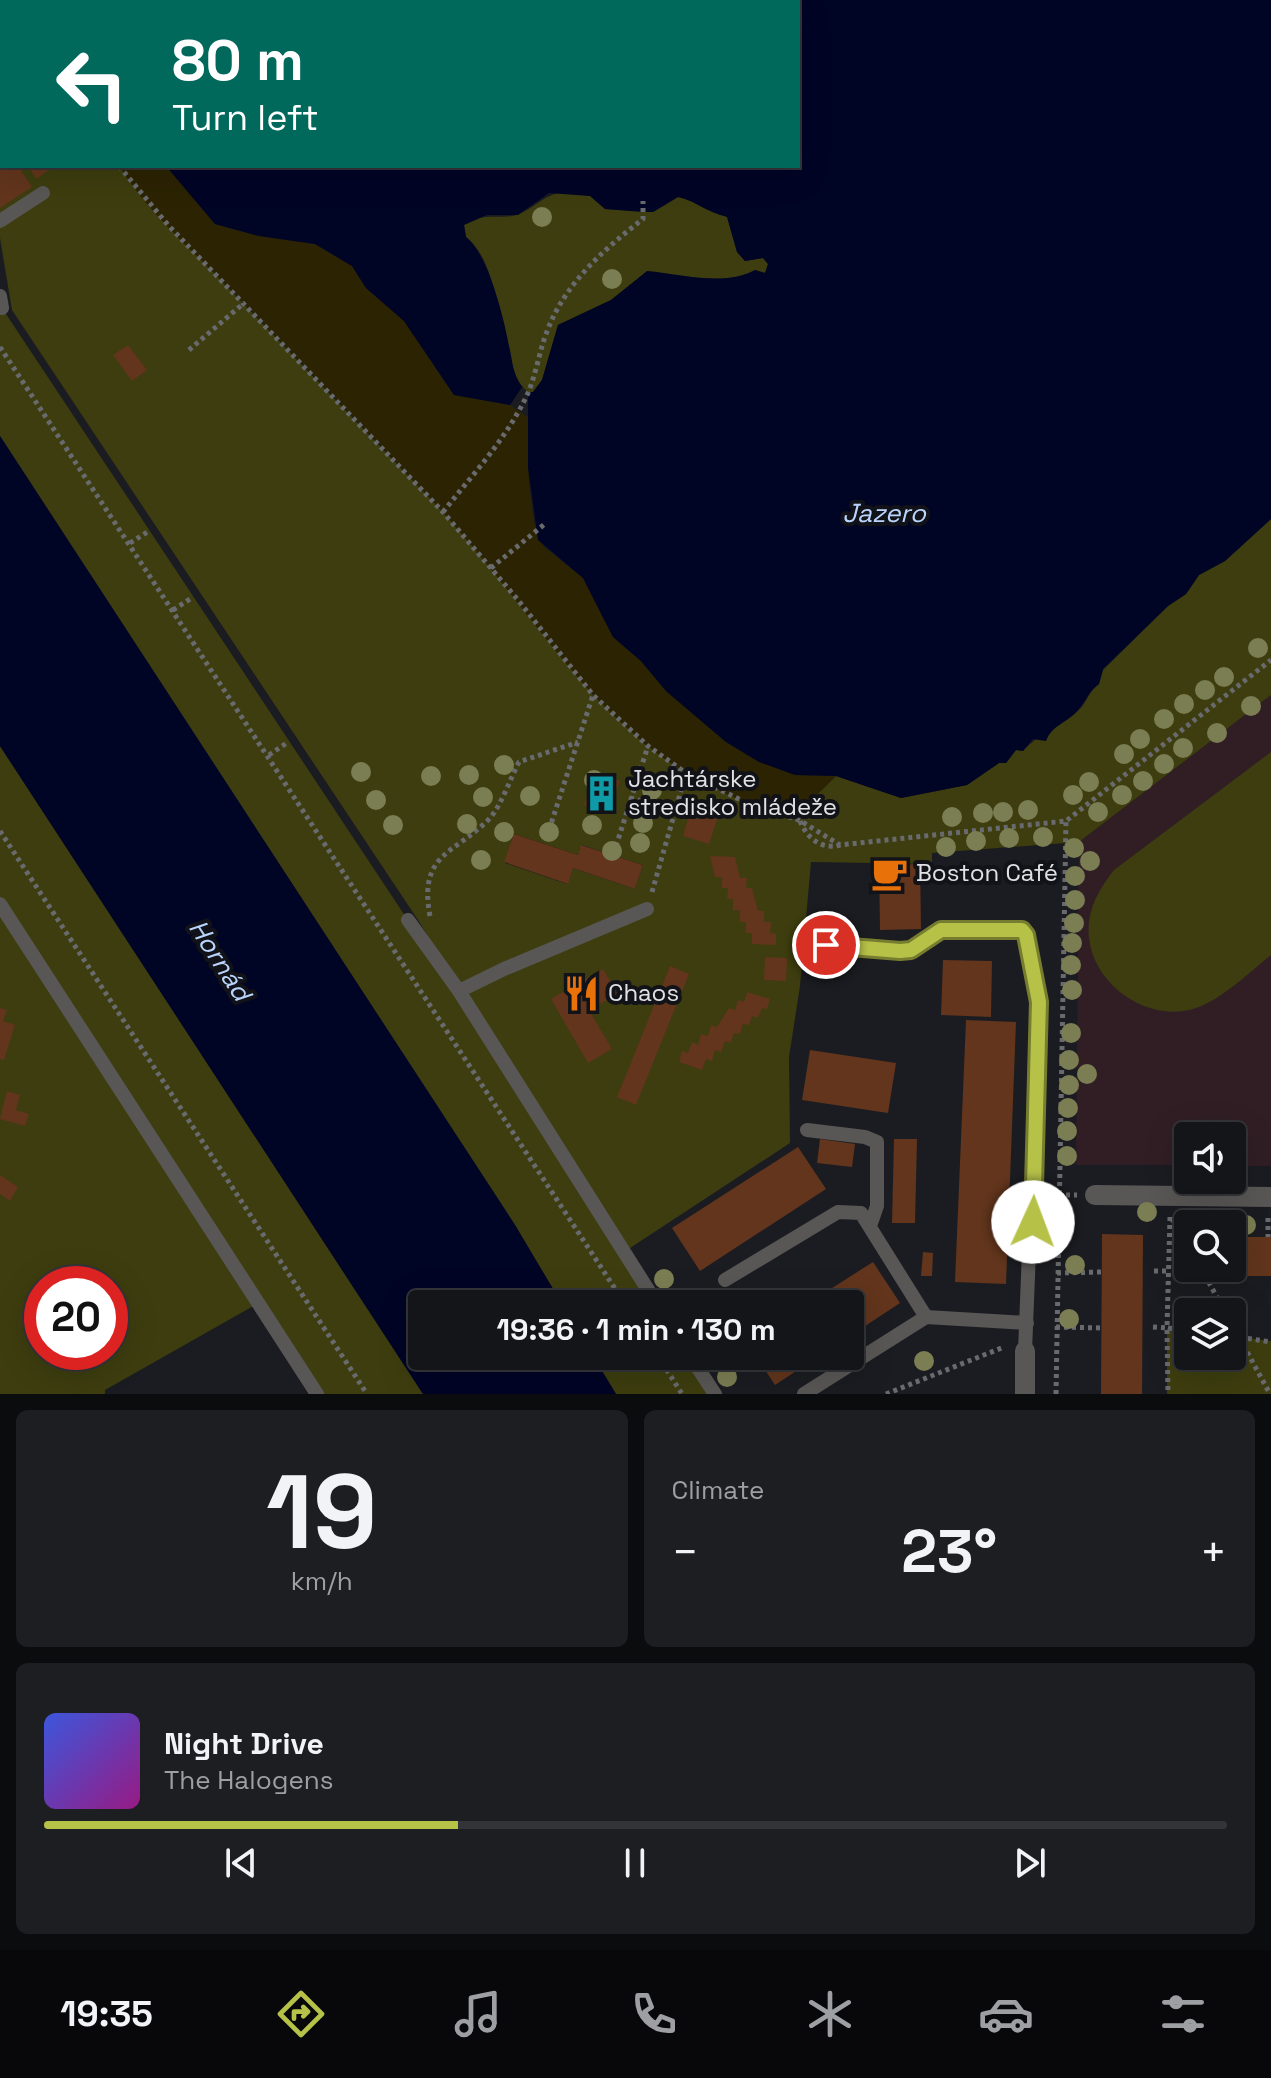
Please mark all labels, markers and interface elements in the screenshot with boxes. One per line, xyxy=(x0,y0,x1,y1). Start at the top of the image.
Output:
text: 80 m xyxy=(172,25,304,96)
icon: left xyxy=(40,32,144,136)
text: Turn left xyxy=(172,95,319,141)
water label: Jazero xyxy=(842,496,927,530)
place label: Jachtárske stredisko mládeže xyxy=(628,763,837,822)
building icon: Jachtárske stredisko mládeže xyxy=(583,774,621,812)
cafe icon: Boston Café xyxy=(871,854,909,892)
place label: Boston Café xyxy=(916,857,1058,888)
pin xyxy=(792,911,860,979)
water label: Hornád xyxy=(181,913,261,1010)
icon: arrive xyxy=(804,923,848,967)
restaurant icon: Chaos xyxy=(563,974,601,1012)
place label: Chaos xyxy=(608,977,679,1008)
map controls xyxy=(1174,1122,1246,1370)
button: sound xyxy=(1174,1122,1246,1194)
position arrow xyxy=(991,1180,1075,1264)
button: search xyxy=(1174,1210,1246,1282)
speed limit sign: 20 xyxy=(24,1266,128,1370)
button: layers xyxy=(1174,1298,1246,1370)
text: 19:36 · 1 min · 130 m xyxy=(496,1310,776,1349)
text: 19 xyxy=(266,1446,377,1578)
text: Climate xyxy=(672,1473,764,1507)
text: 23° xyxy=(901,1513,997,1590)
text: − xyxy=(672,1524,699,1580)
text: + xyxy=(1200,1524,1227,1580)
text: km/h xyxy=(291,1564,353,1598)
text: Night Drive xyxy=(164,1724,324,1763)
text: The Halogens xyxy=(164,1763,333,1797)
icon: previous xyxy=(219,1841,263,1885)
icon: pause xyxy=(613,1841,657,1885)
icon: next xyxy=(1008,1841,1052,1885)
icon: directions xyxy=(273,1986,329,2042)
icon: music xyxy=(450,1986,506,2042)
icon: phone xyxy=(626,1986,682,2042)
icon: climate xyxy=(802,1986,858,2042)
icon: car xyxy=(978,1986,1034,2042)
icon: filters xyxy=(1155,1986,1211,2042)
text: 19:35 xyxy=(60,1991,153,2037)

